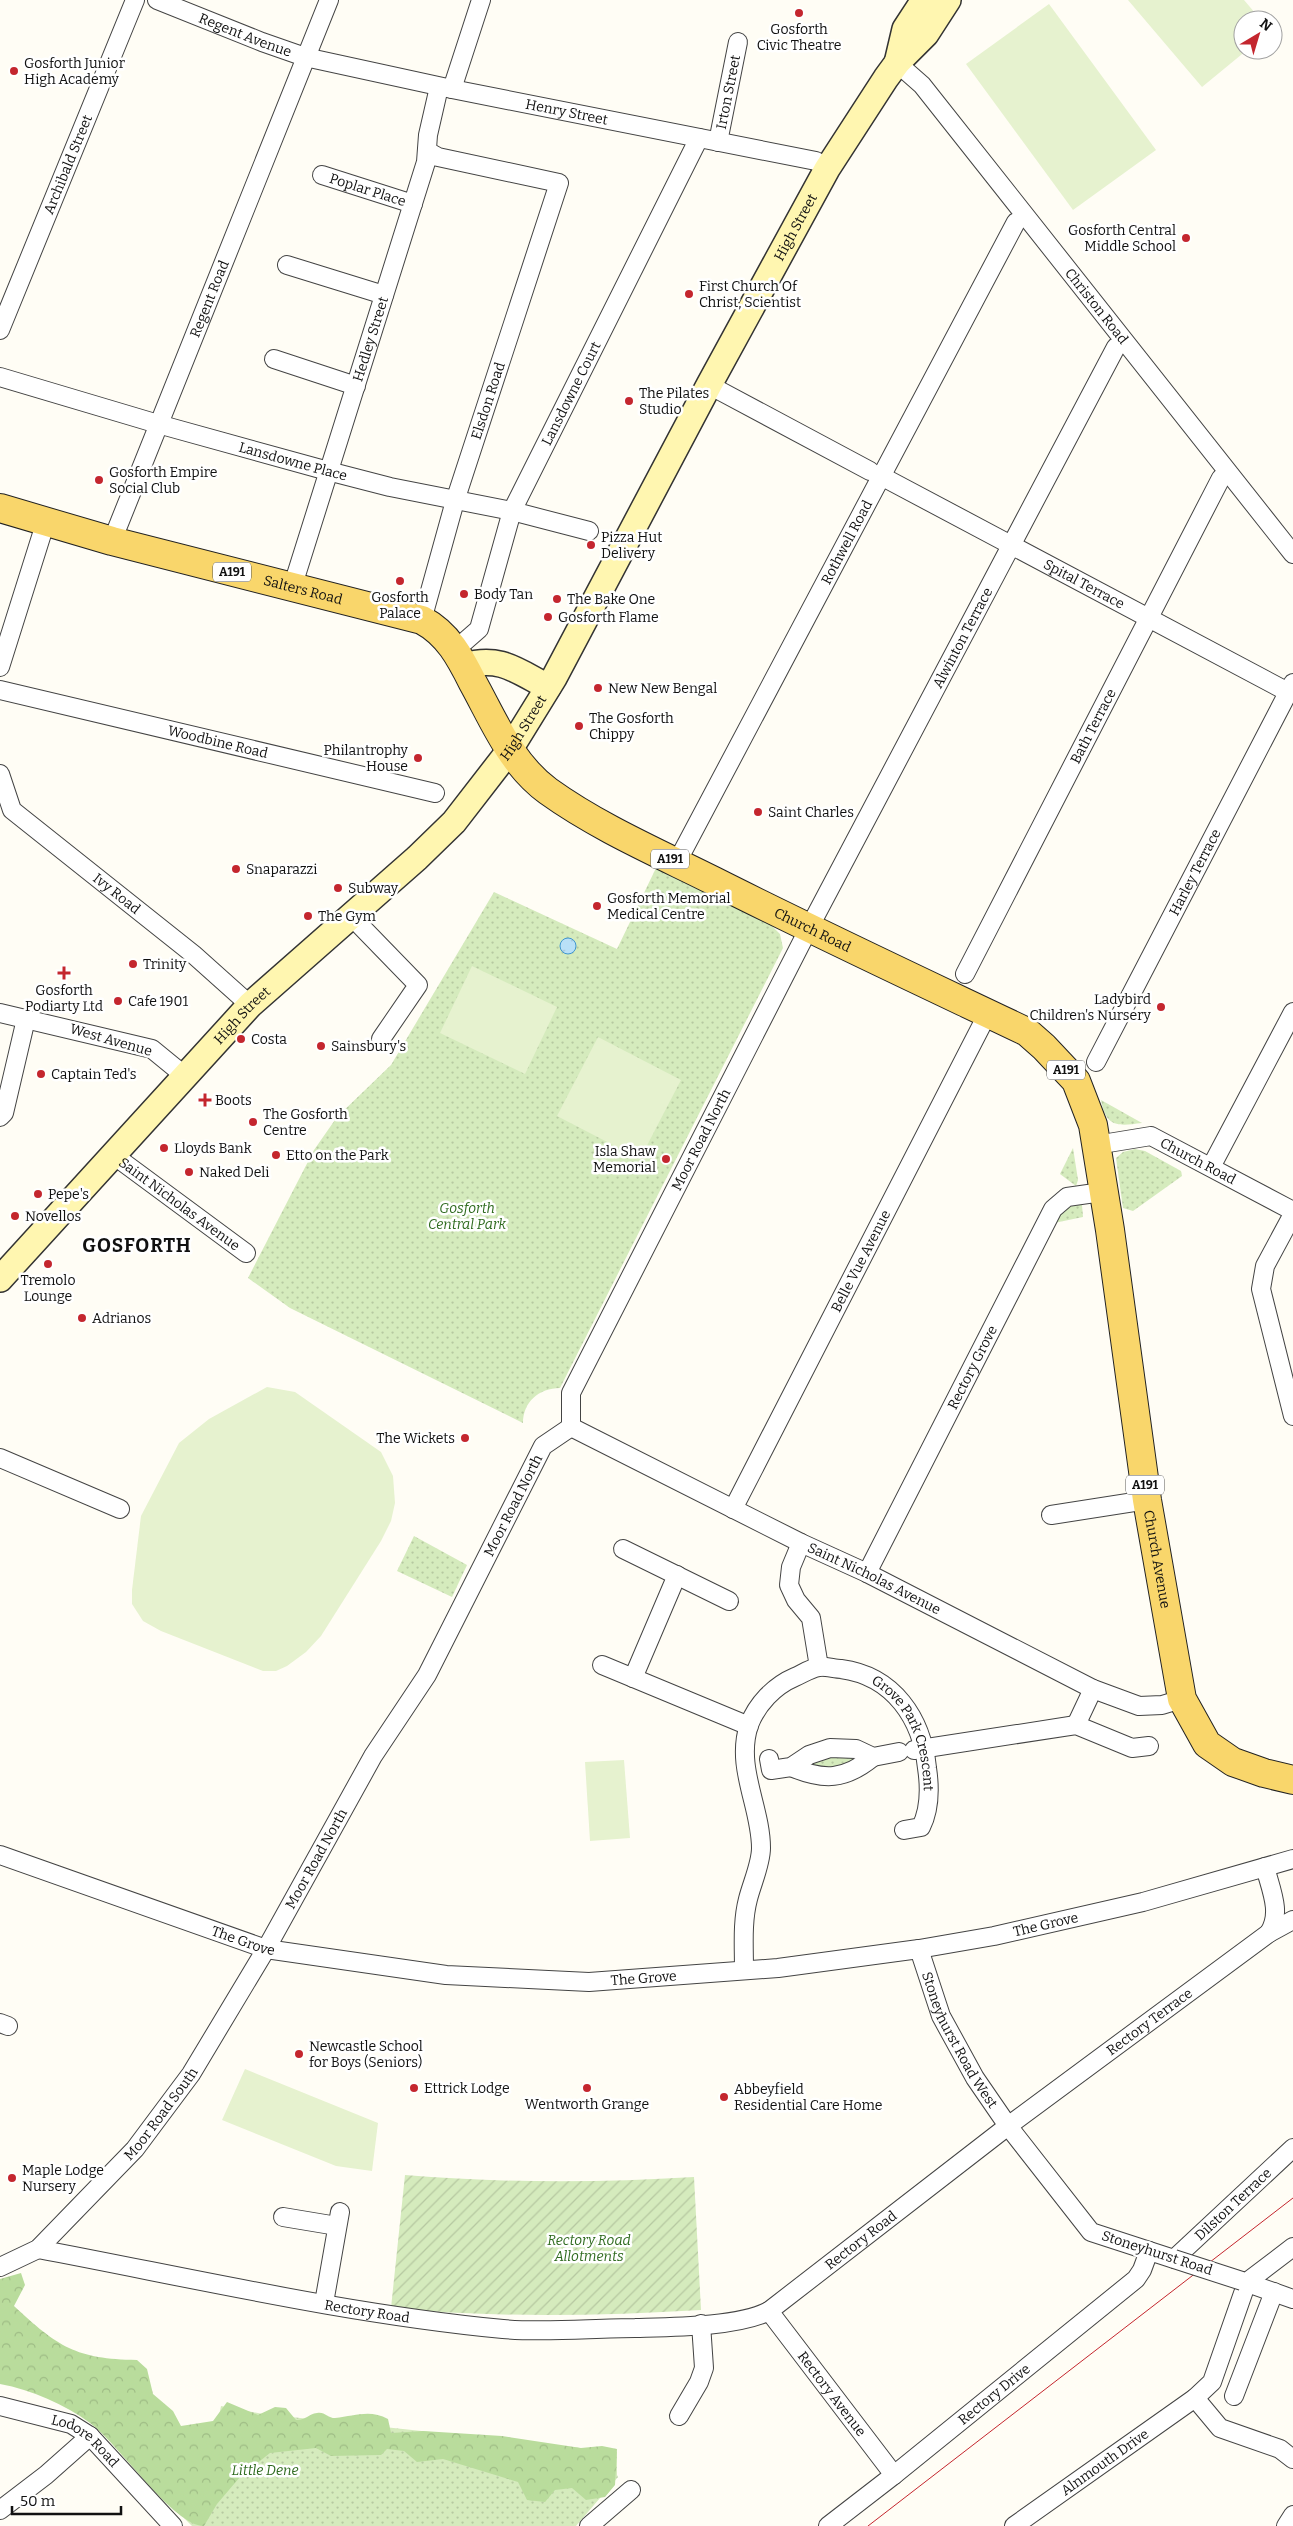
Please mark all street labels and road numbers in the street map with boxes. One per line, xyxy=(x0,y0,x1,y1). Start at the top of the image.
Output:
street label: Regent Avenue xyxy=(197,9,294,60)
street label: Irton Street xyxy=(712,53,744,131)
street label: Henry Street xyxy=(524,95,609,128)
street label: Archibald Street xyxy=(40,112,96,217)
street label: Poplar Place xyxy=(327,169,408,210)
street label: High Street xyxy=(770,190,820,264)
street label: Regent Road xyxy=(186,258,232,340)
street label: Christon Road xyxy=(1062,265,1132,347)
street label: Hedley Street xyxy=(349,294,392,384)
street label: Lansdowne Court xyxy=(538,339,604,448)
street label: Elsdon Road xyxy=(467,360,508,442)
street label: Lansdowne Place xyxy=(237,438,349,484)
street label: Rothwell Road xyxy=(817,497,876,587)
street label: Spital Terrace xyxy=(1041,555,1128,612)
road number: A191 xyxy=(213,562,251,582)
street label: Salters Road xyxy=(262,571,344,608)
street label: Alwinton Terrace xyxy=(929,584,996,691)
street label: Bath Terrace xyxy=(1067,686,1119,766)
street label: High Street xyxy=(496,692,550,764)
street label: Woodbine Road xyxy=(166,722,270,762)
street label: Harley Terrace xyxy=(1165,826,1224,918)
road number: A191 xyxy=(651,850,689,869)
street label: Ivy Road xyxy=(90,870,144,917)
street label: Church Road xyxy=(771,904,854,956)
street label: High Street xyxy=(210,983,274,1048)
street label: West Avenue xyxy=(68,1020,154,1060)
road number: A191 xyxy=(1047,1060,1085,1080)
street label: Moor Road North xyxy=(668,1086,734,1193)
street label: Church Road xyxy=(1157,1134,1239,1188)
street label: Saint Nicholas Avenue xyxy=(116,1154,243,1254)
street label: Belle Vue Avenue xyxy=(827,1207,894,1315)
street label: Rectory Grove xyxy=(944,1322,1001,1412)
street label: Moor Road North xyxy=(480,1451,546,1559)
road number: A191 xyxy=(1126,1476,1164,1494)
street label: Church Avenue xyxy=(1140,1509,1174,1610)
street label: Saint Nicholas Avenue xyxy=(805,1539,944,1618)
street label: Grove Park Crescent xyxy=(869,1672,937,1791)
street label: Moor Road North xyxy=(281,1805,351,1912)
street label: The Grove xyxy=(1012,1909,1080,1940)
street label: The Grove xyxy=(209,1922,276,1959)
street label: The Grove xyxy=(610,1967,677,1989)
street label: Stoneyhurst Road West xyxy=(919,1970,1001,2111)
street label: Rectory Terrace xyxy=(1103,1984,1195,2059)
street label: Moor Road South xyxy=(120,2064,201,2164)
street label: Dilston Terrace xyxy=(1191,2164,1275,2244)
street label: Rectory Road xyxy=(821,2207,900,2273)
street label: Stoneyhurst Road xyxy=(1099,2227,1215,2279)
street label: Rectory Road xyxy=(323,2296,411,2326)
street label: Rectory Avenue xyxy=(794,2348,870,2440)
street label: Rectory Drive xyxy=(955,2360,1033,2428)
street label: Lodore Road xyxy=(50,2411,123,2470)
street label: Alnmouth Drive xyxy=(1057,2425,1152,2499)

